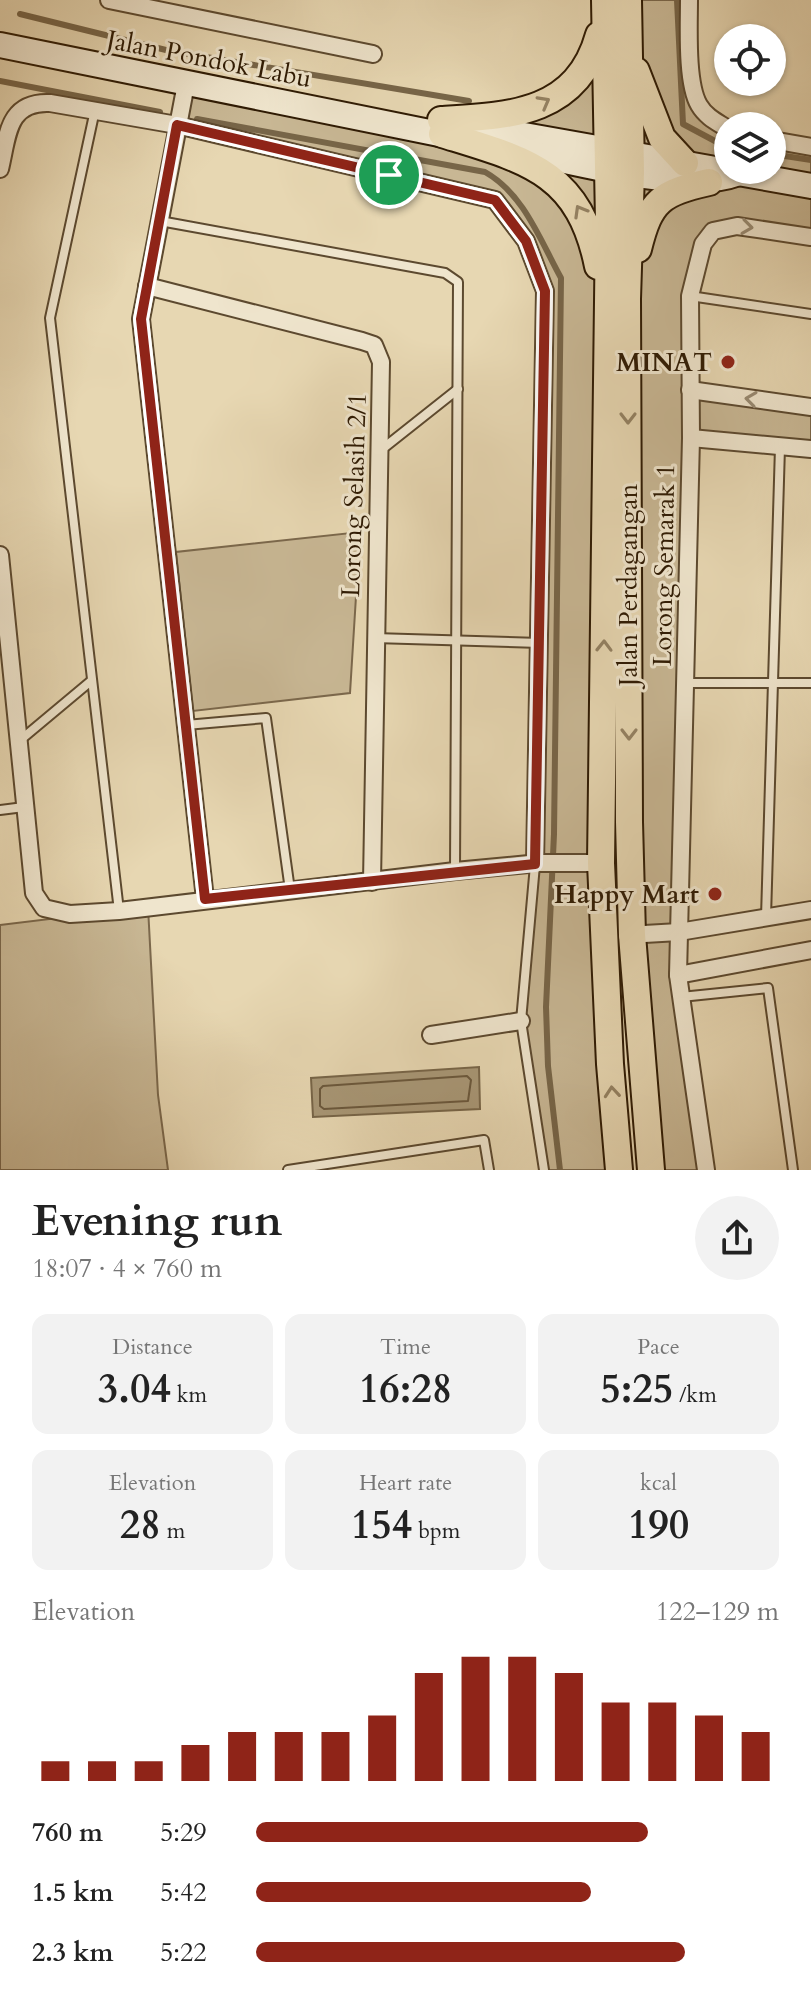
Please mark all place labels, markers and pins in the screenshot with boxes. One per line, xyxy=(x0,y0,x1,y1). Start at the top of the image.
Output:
pin xyxy=(355,141,423,209)
place label: MINAT xyxy=(616,345,712,380)
marker: MINAT xyxy=(719,353,737,371)
place label: Happy Mart xyxy=(554,877,699,912)
marker: Happy Mart xyxy=(706,885,724,903)

